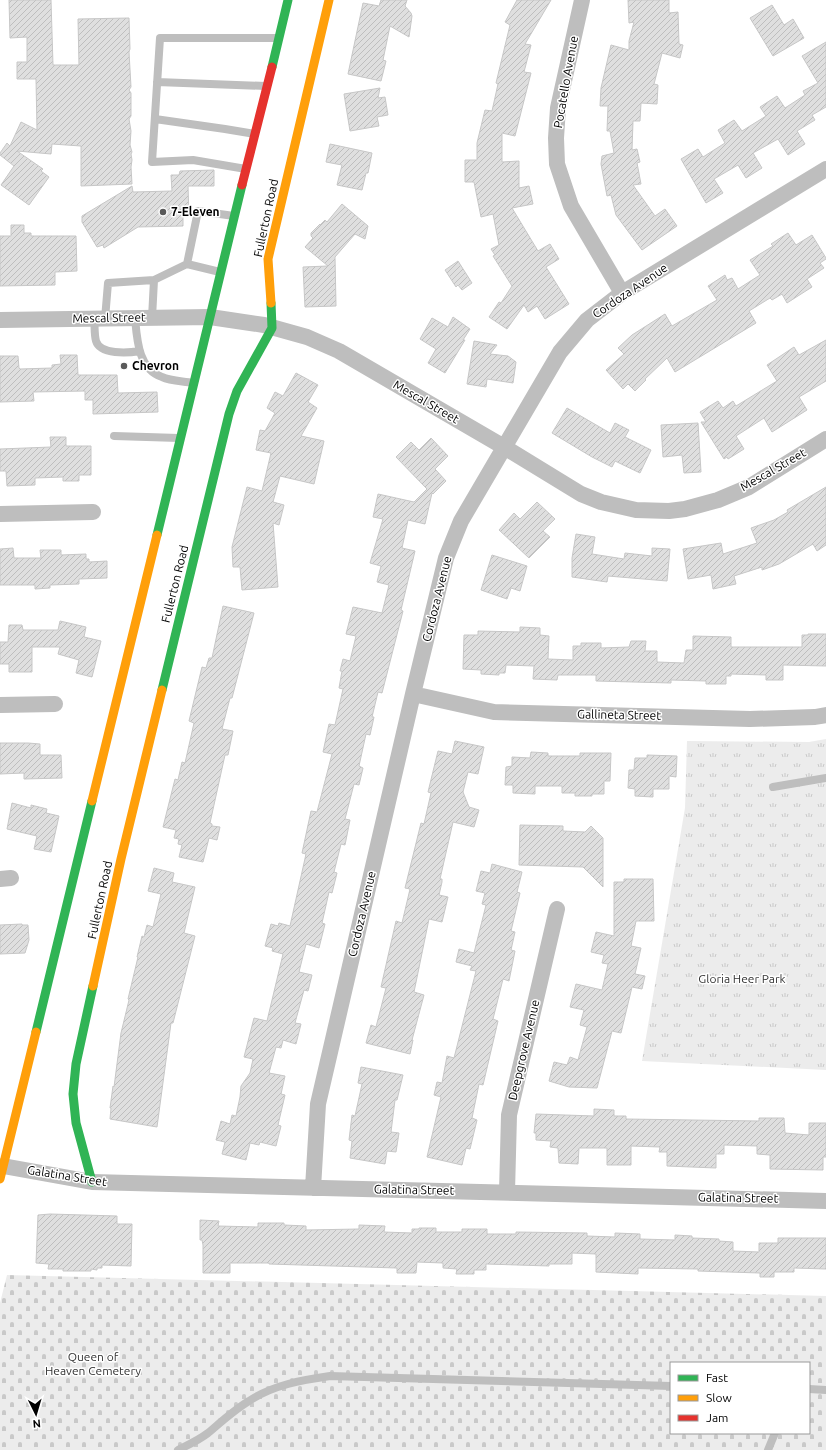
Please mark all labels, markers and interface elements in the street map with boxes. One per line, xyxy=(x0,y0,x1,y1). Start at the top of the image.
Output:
street label: Pocatello Avenue xyxy=(551,35,580,129)
street label: Fullerton Road xyxy=(251,178,280,258)
place label: 7-Eleven xyxy=(171,205,220,218)
marker: 7-Eleven xyxy=(158,207,168,217)
street label: Cordoza Avenue xyxy=(590,261,670,320)
street label: Mescal Street xyxy=(72,310,146,325)
place label: Chevron xyxy=(132,359,179,372)
marker: Chevron xyxy=(119,361,129,371)
street label: Mescal Street xyxy=(391,378,462,426)
street label: Mescal Street xyxy=(738,445,808,494)
street label: Fullerton Road xyxy=(159,544,190,624)
street label: Cordoza Avenue xyxy=(420,555,453,643)
street label: Gallineta Street xyxy=(577,707,661,722)
street label: Fullerton Road xyxy=(85,860,114,940)
street label: Cordoza Avenue xyxy=(345,870,378,958)
park label: Gloria Heer Park xyxy=(698,972,786,985)
street label: Deepgrove Avenue xyxy=(506,998,541,1101)
street label: Galatina Street xyxy=(26,1163,108,1188)
street label: Galatina Street xyxy=(374,1182,455,1197)
street label: Galatina Street xyxy=(698,1190,779,1205)
park label: Queen of Heaven Cemetery xyxy=(45,1350,141,1377)
legend xyxy=(670,1362,810,1434)
text: Fast xyxy=(706,1371,728,1384)
text: Slow xyxy=(706,1391,732,1404)
north arrow xyxy=(16,1394,56,1434)
text: Jam xyxy=(706,1411,728,1424)
text: N xyxy=(32,1418,41,1430)

